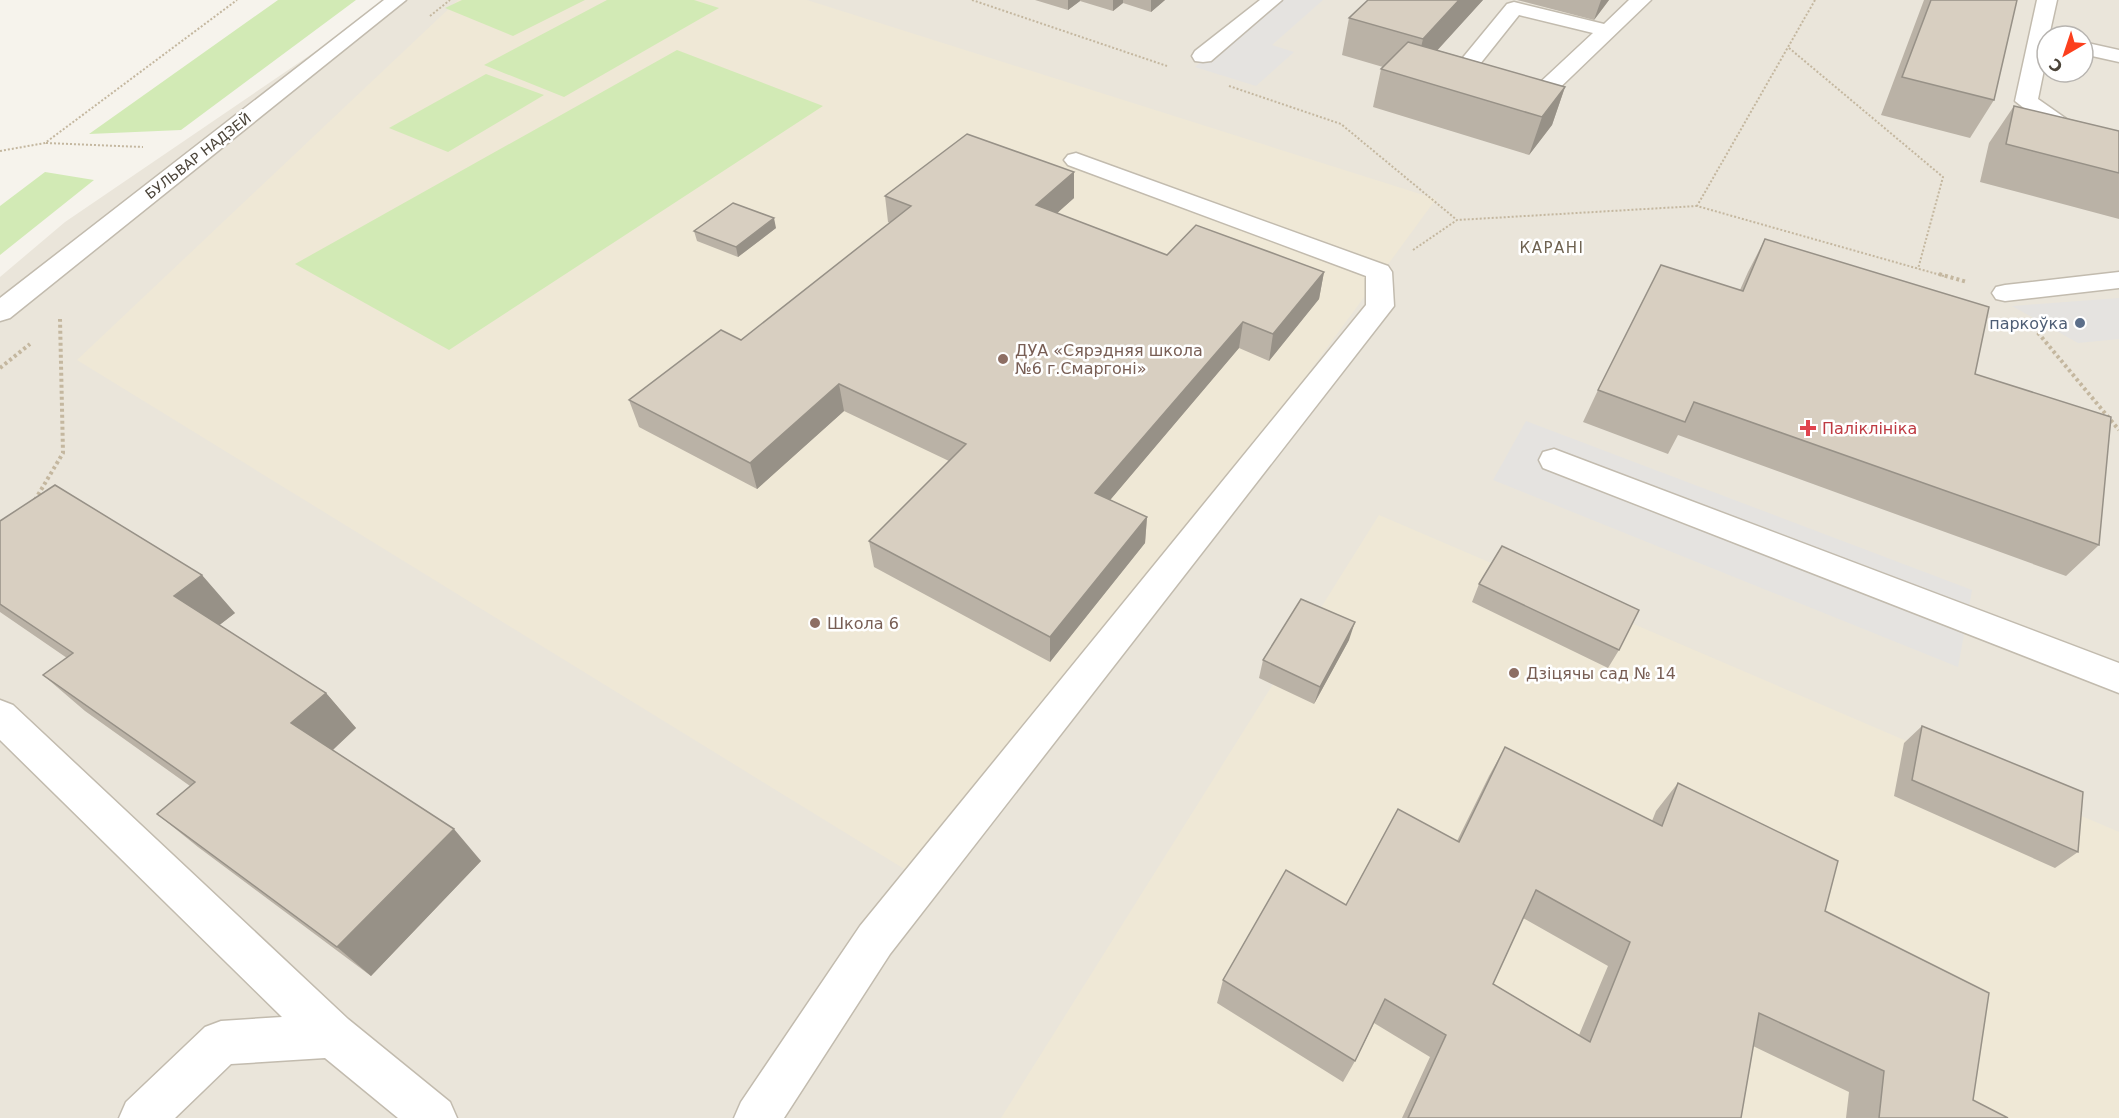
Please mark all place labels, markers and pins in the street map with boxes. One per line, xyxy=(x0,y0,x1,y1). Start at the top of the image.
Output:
place label: паркоўка xyxy=(1989,314,2068,333)
marker: паркоўка xyxy=(2073,316,2087,330)
place label: ДУА «Сярэдняя школа №6 г.Смаргоні» xyxy=(1015,341,1203,378)
marker: ДУА «Сярэдняя школа №6 г.Смаргоні» xyxy=(996,352,1010,366)
marker: Паліклініка xyxy=(1799,419,1817,437)
place label: Паліклініка xyxy=(1822,419,1917,438)
place label: Школа 6 xyxy=(827,614,899,633)
marker: Школа 6 xyxy=(808,616,822,630)
place label: Дзіцячы сад № 14 xyxy=(1526,664,1676,683)
marker: Дзіцячы сад № 14 xyxy=(1507,666,1521,680)

